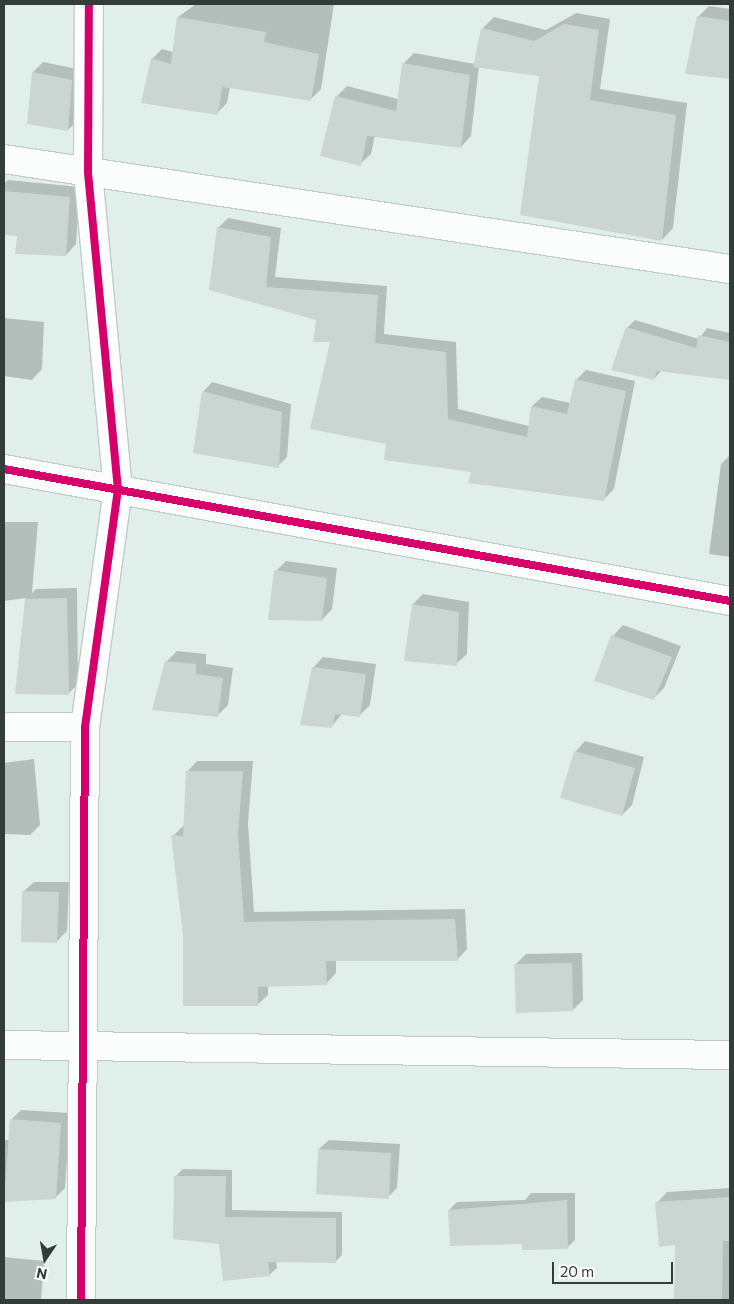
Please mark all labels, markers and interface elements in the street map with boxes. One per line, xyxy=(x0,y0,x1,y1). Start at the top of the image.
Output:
north arrow xyxy=(20,1234,70,1284)
scale bar xyxy=(554,1252,675,1284)
text: 20 m xyxy=(560,1262,594,1280)
text: N xyxy=(35,1265,49,1284)

